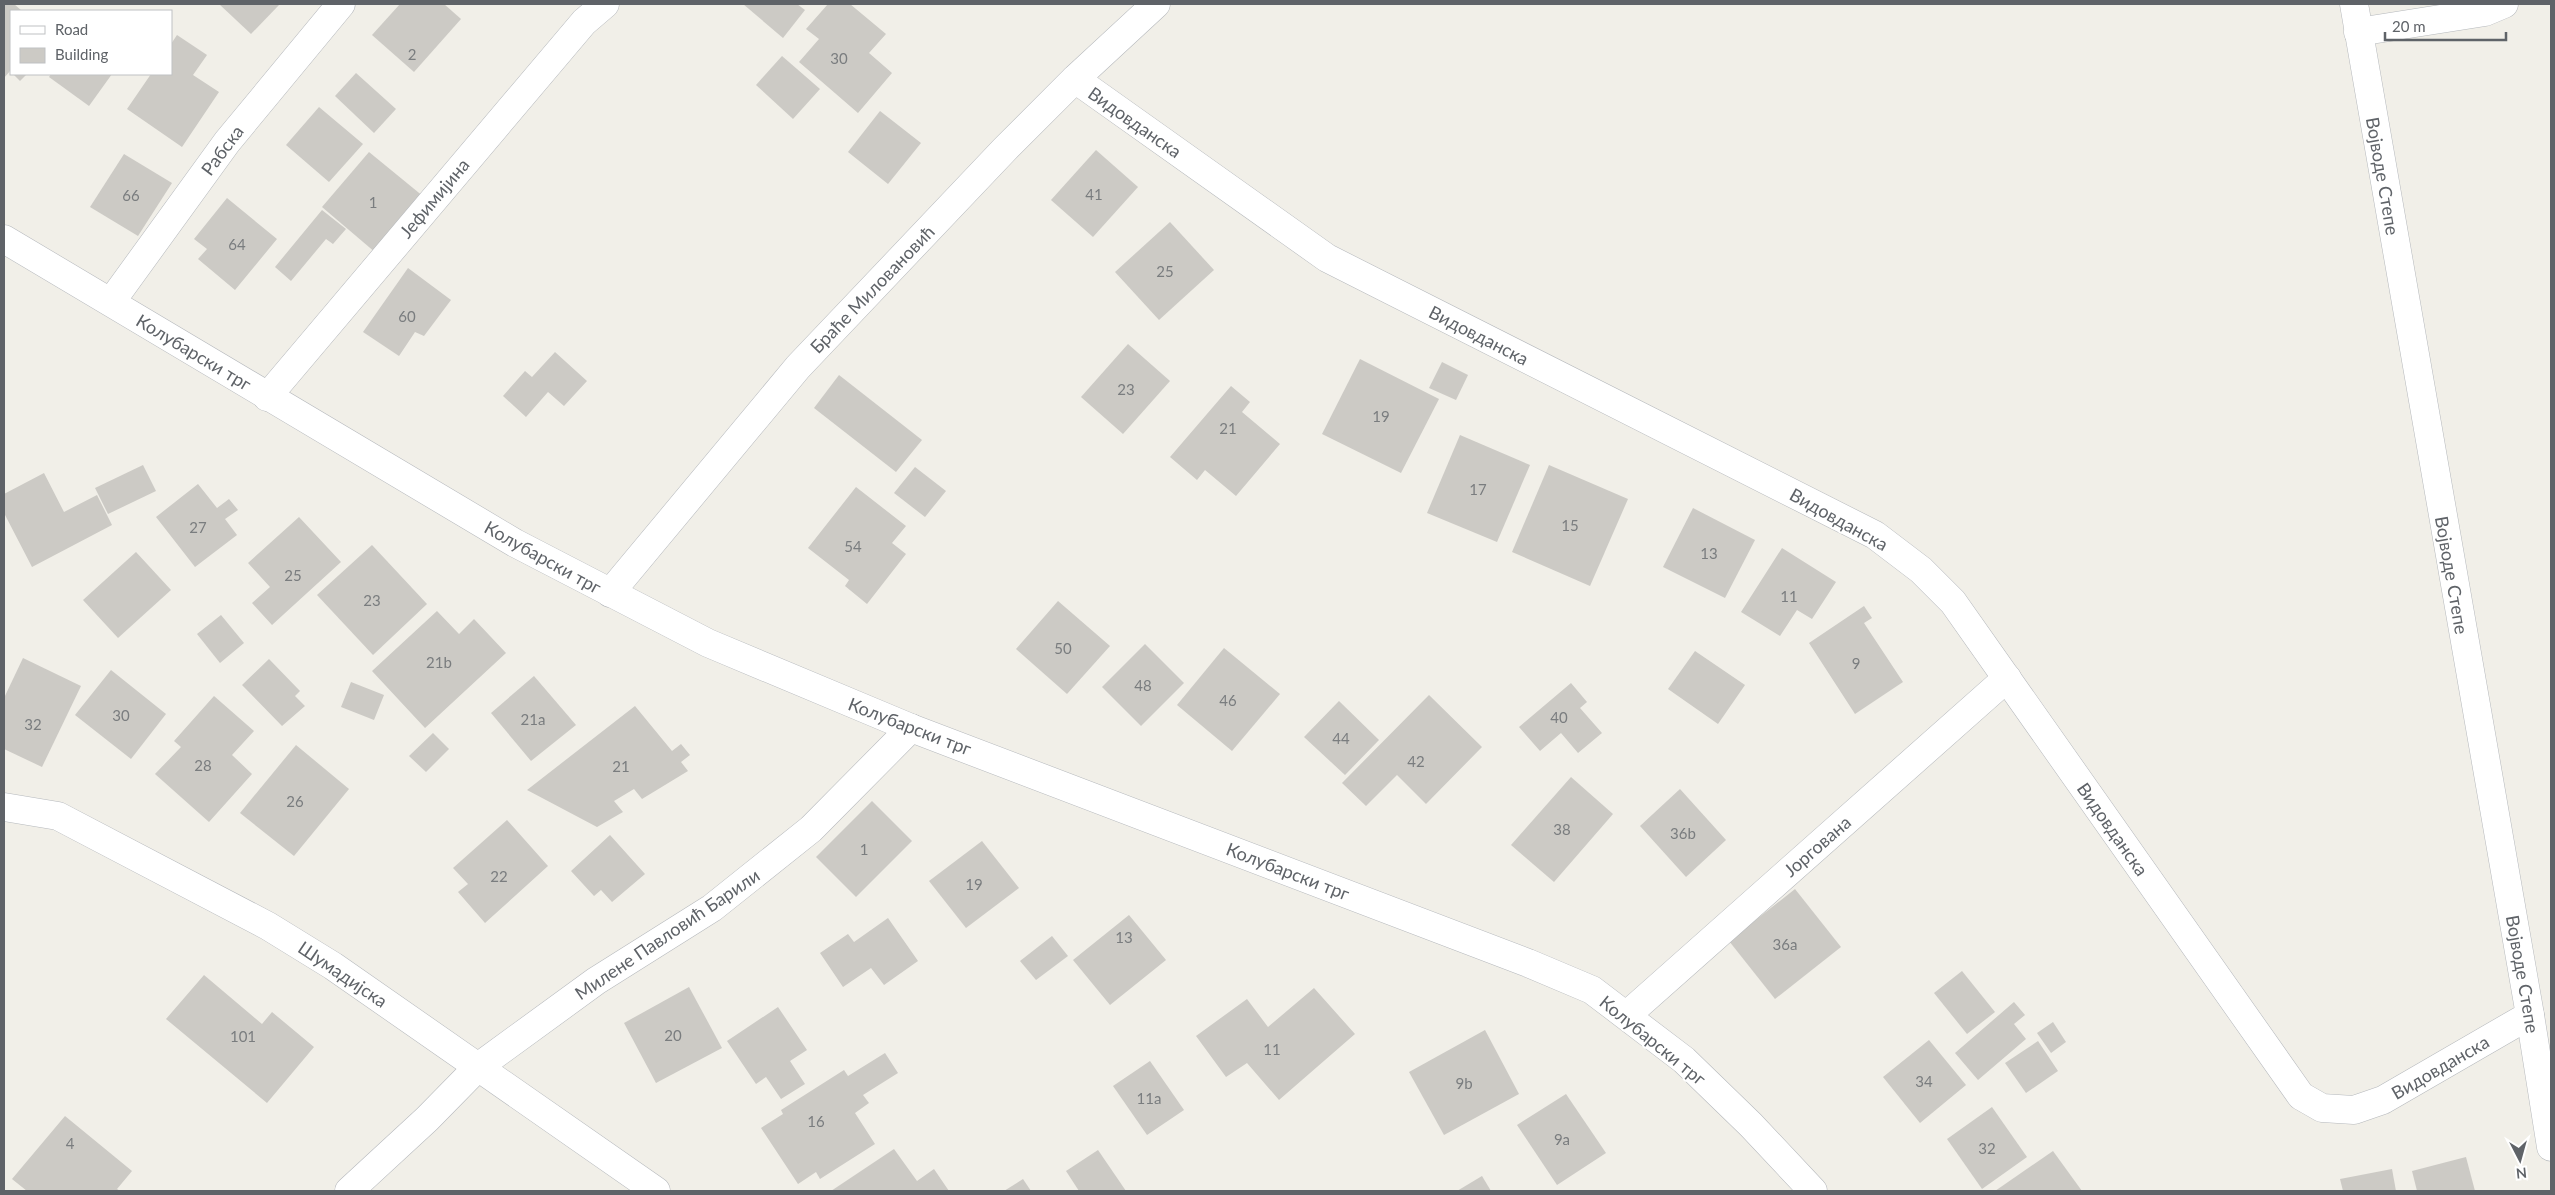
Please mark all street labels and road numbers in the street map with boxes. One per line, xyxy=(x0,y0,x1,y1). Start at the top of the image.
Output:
street label: Видовданска xyxy=(1084,82,1186,162)
street label: Војводе Степе xyxy=(2362,115,2404,237)
street label: Рабска xyxy=(196,121,248,179)
street label: Јефимијина xyxy=(395,154,473,242)
street label: Браће Миловановић xyxy=(805,220,939,358)
street label: Видовданска xyxy=(1425,300,1533,370)
street label: Колубарски трг xyxy=(133,309,256,395)
street label: Видовданска xyxy=(1786,483,1892,555)
street label: Војводе Степе xyxy=(2431,514,2473,636)
street label: Колубарски трг xyxy=(481,516,606,598)
street label: Колубарски трг xyxy=(845,692,975,760)
street label: Видовданска xyxy=(2073,778,2153,880)
street label: Јоргована xyxy=(1779,811,1855,881)
street label: Колубарски трг xyxy=(1223,837,1353,905)
street label: Милене Павловић Барили xyxy=(570,864,764,1004)
street label: Војводе Степе xyxy=(2502,913,2544,1035)
street label: Шумадијска xyxy=(294,936,392,1012)
street label: Колубарски трг xyxy=(1595,990,1711,1090)
street label: Видовданска xyxy=(2387,1030,2493,1104)

